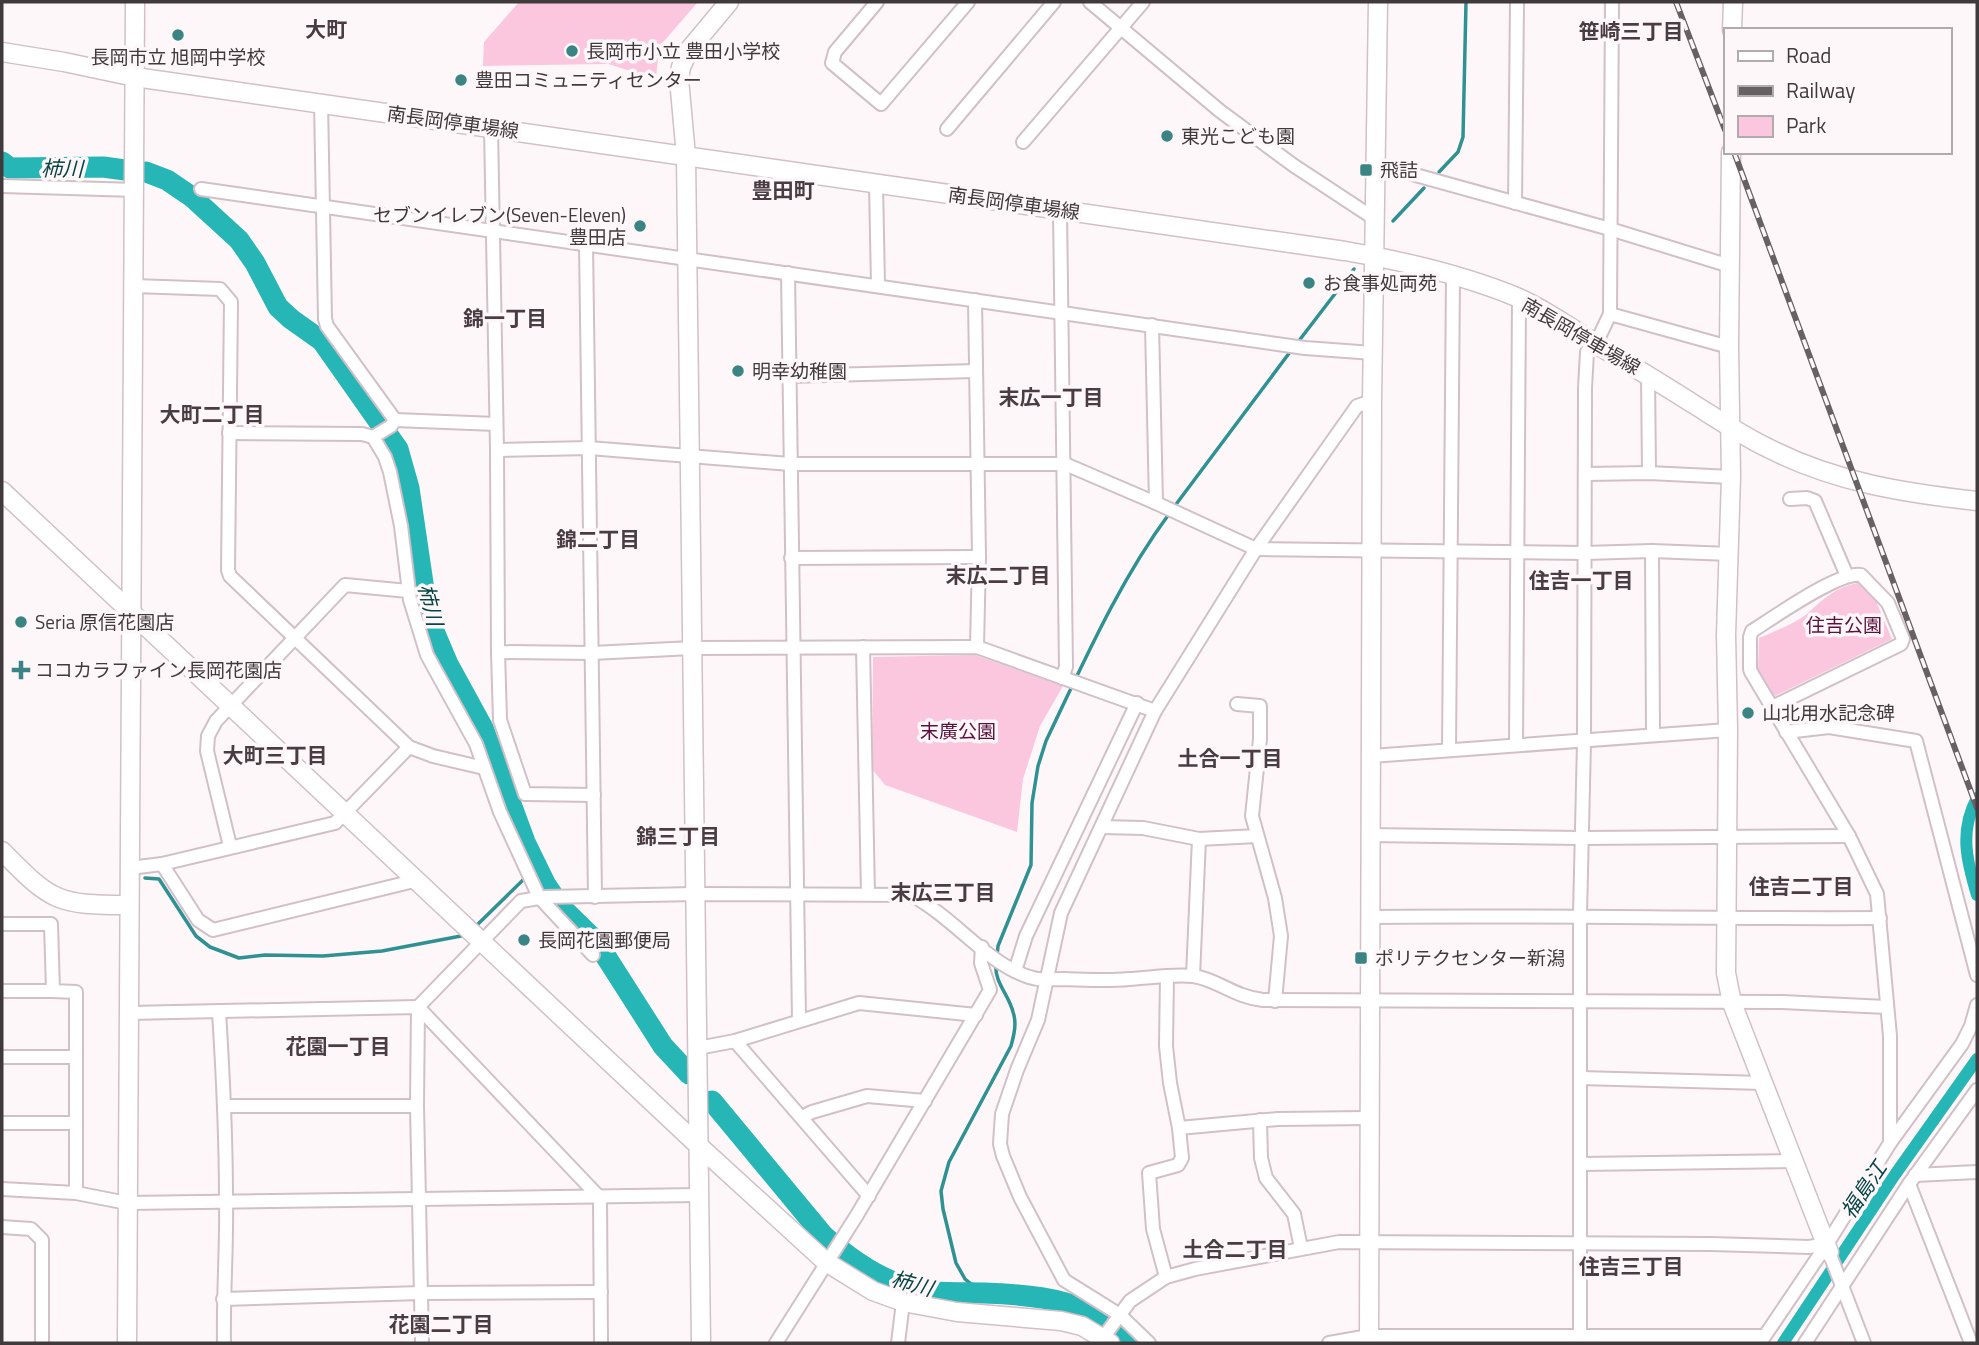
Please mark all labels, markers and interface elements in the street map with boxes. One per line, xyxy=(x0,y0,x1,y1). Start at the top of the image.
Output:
district label: 大町 xyxy=(305,13,347,45)
district label: 笹崎三丁目 xyxy=(1579,15,1684,47)
marker: 長岡市立 旭岡中学校 xyxy=(170,27,186,43)
legend xyxy=(1724,28,1951,154)
place label: 長岡市小立 豊田小学校 xyxy=(586,36,780,65)
text: Road xyxy=(1786,39,1831,71)
place label: 長岡市立 旭岡中学校 xyxy=(90,42,266,71)
marker: 長岡市小立 豊田小学校 xyxy=(564,43,580,59)
place label: 豊田コミュニティセンター xyxy=(475,65,702,94)
marker: 豊田コミュニティセンター xyxy=(453,72,469,88)
text: Railway xyxy=(1786,74,1855,106)
street label: 南長岡停車場線 xyxy=(385,98,521,145)
text: Park xyxy=(1786,109,1826,141)
place label: 東光こども園 xyxy=(1181,121,1295,150)
marker: 東光こども園 xyxy=(1159,128,1175,144)
water label: 柿川 xyxy=(41,152,85,184)
place label: 飛詰 xyxy=(1380,155,1418,184)
marker: 飛詰 xyxy=(1358,162,1374,178)
district label: 豊田町 xyxy=(752,174,815,206)
street label: 南長岡停車場線 xyxy=(946,179,1082,226)
place label: セブンイレブン(Seven-Eleven) 豊田店 xyxy=(373,200,626,251)
marker: セブンイレブン(Seven-Eleven) 豊田店 xyxy=(632,218,648,234)
place label: お食事処両苑 xyxy=(1323,268,1437,297)
marker: お食事処両苑 xyxy=(1301,275,1317,291)
street label: 南長岡停車場線 xyxy=(1516,290,1646,381)
district label: 錦一丁目 xyxy=(463,302,547,334)
place label: 明幸幼稚園 xyxy=(752,356,847,385)
marker: 明幸幼稚園 xyxy=(730,363,746,379)
district label: 末広一丁目 xyxy=(999,381,1104,413)
district label: 大町二丁目 xyxy=(160,398,265,430)
district label: 錦二丁目 xyxy=(556,523,640,555)
district label: 末広二丁目 xyxy=(946,559,1051,591)
district label: 住吉一丁目 xyxy=(1529,564,1634,596)
water label: 柿川 xyxy=(410,581,452,631)
place label: Seria 原信花園店 xyxy=(35,607,174,636)
park label: 住吉公園 xyxy=(1806,610,1882,639)
marker: Seria 原信花園店 xyxy=(13,614,29,630)
place label: ココカラファイン長岡花園店 xyxy=(35,655,282,684)
marker: ココカラファイン長岡花園店 xyxy=(13,662,29,678)
place label: 山北用水記念碑 xyxy=(1762,698,1895,727)
marker: 山北用水記念碑 xyxy=(1740,705,1756,721)
park label: 末廣公園 xyxy=(920,716,996,745)
district label: 大町三丁目 xyxy=(223,739,328,771)
district label: 土合一丁目 xyxy=(1178,742,1283,774)
district label: 錦三丁目 xyxy=(636,820,720,852)
district label: 住吉二丁目 xyxy=(1749,870,1854,902)
district label: 末広三丁目 xyxy=(891,876,996,908)
place label: 長岡花園郵便局 xyxy=(538,925,671,954)
marker: 長岡花園郵便局 xyxy=(516,932,532,948)
place label: ポリテクセンター新潟 xyxy=(1375,943,1565,972)
marker: ポリテクセンター新潟 xyxy=(1353,950,1369,966)
district label: 花園一丁目 xyxy=(286,1030,391,1062)
water label: 福島江 xyxy=(1832,1153,1895,1225)
district label: 土合二丁目 xyxy=(1183,1233,1288,1265)
district label: 住吉三丁目 xyxy=(1579,1250,1684,1282)
water label: 柿川 xyxy=(888,1262,939,1304)
district label: 花園二丁目 xyxy=(389,1308,494,1340)

